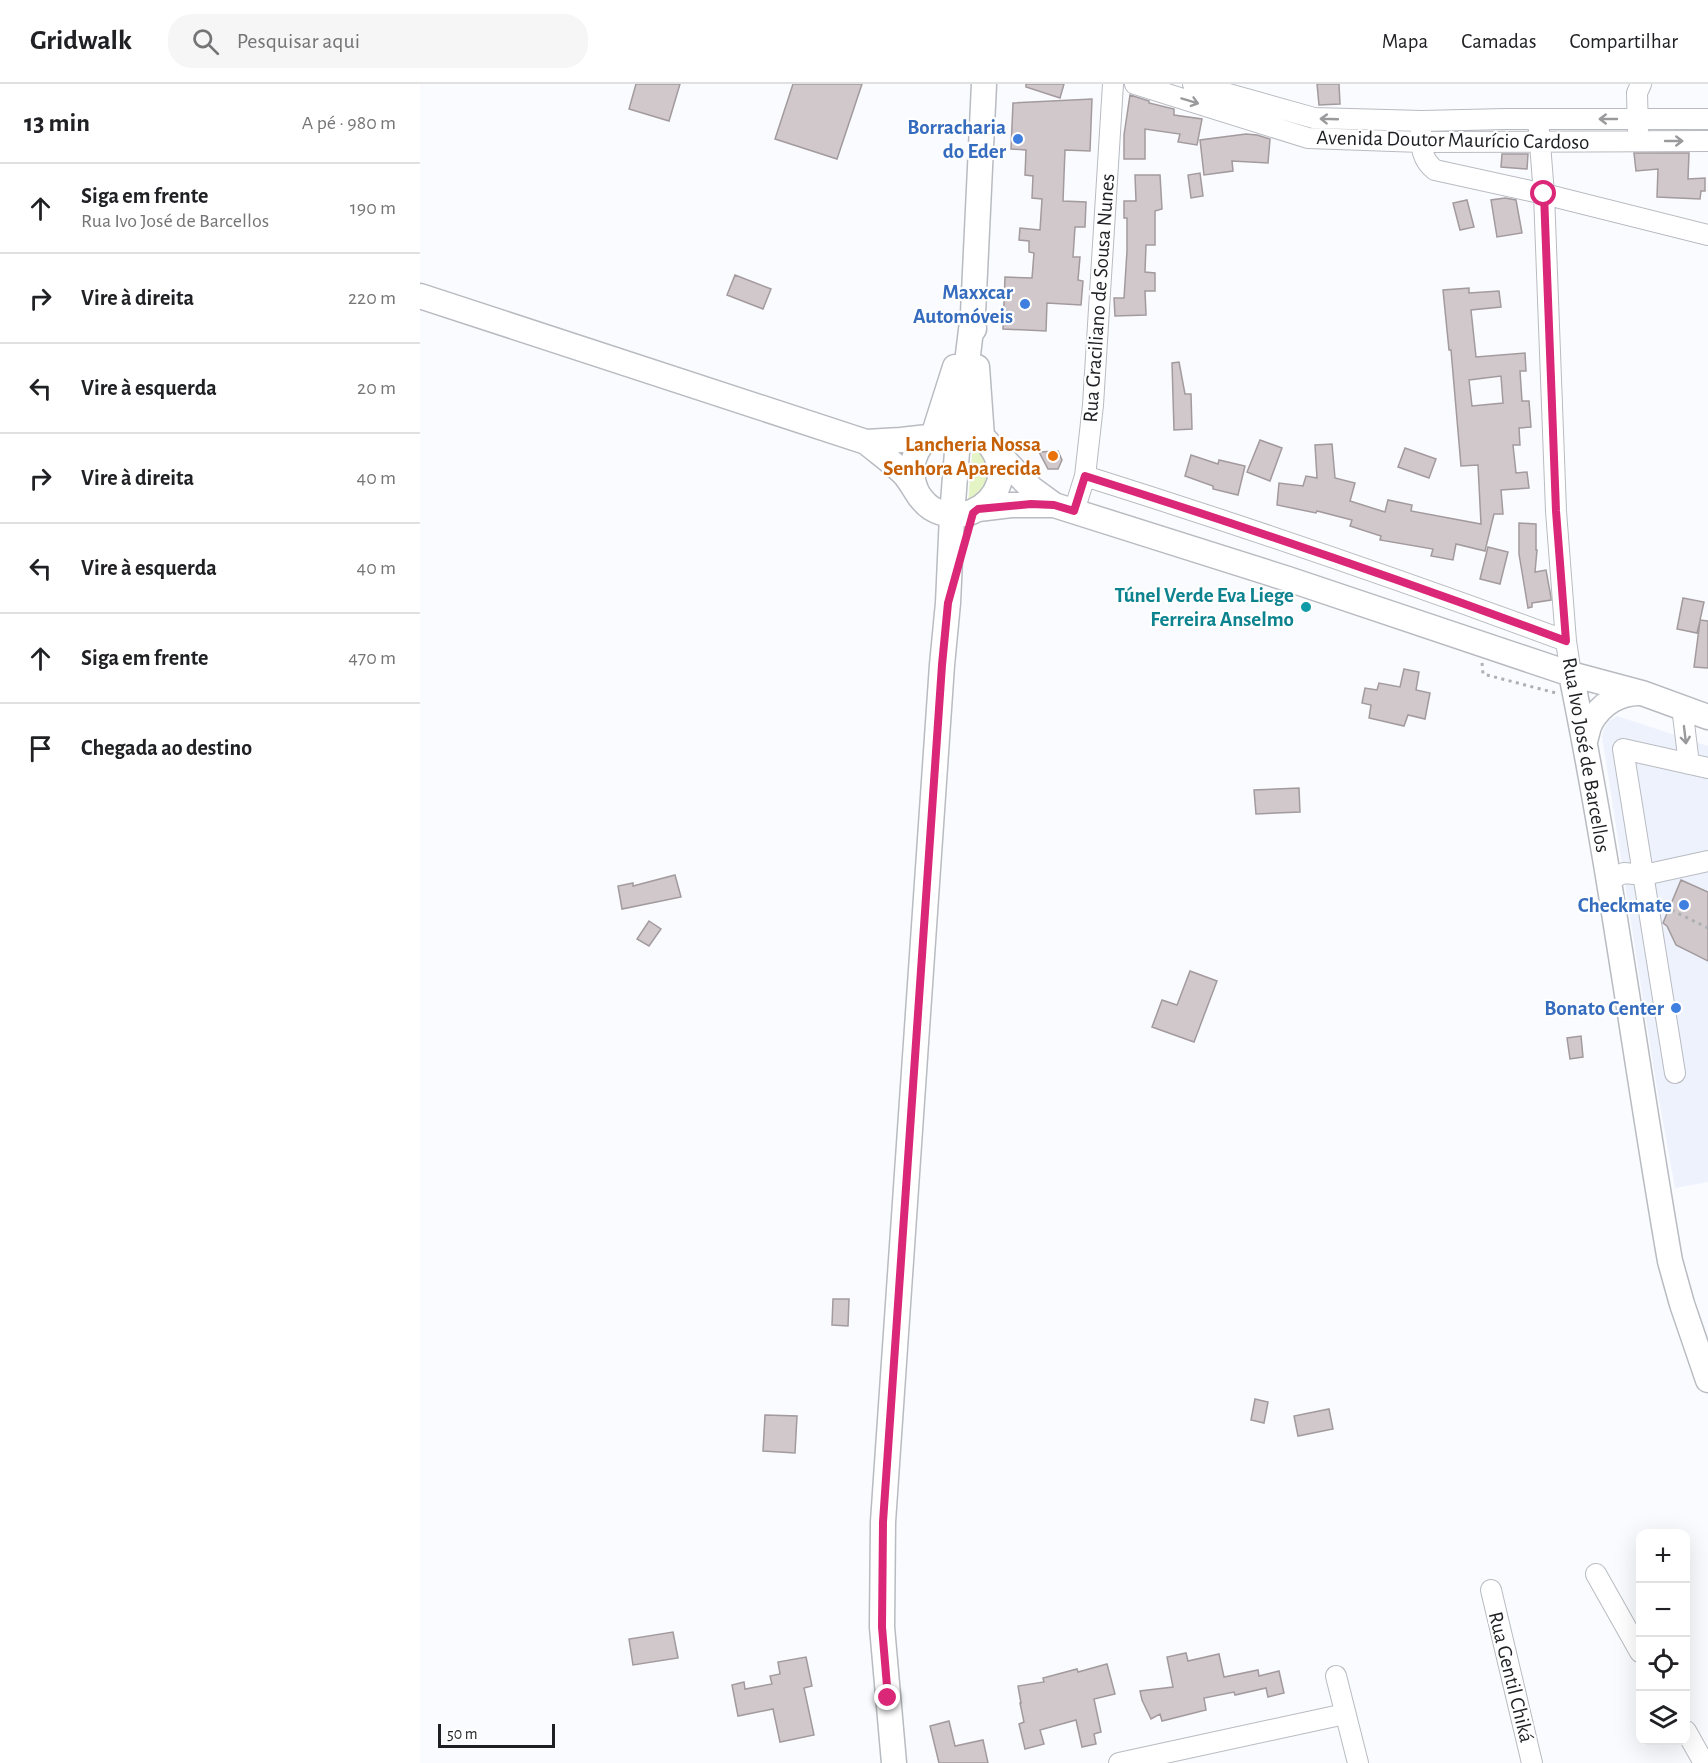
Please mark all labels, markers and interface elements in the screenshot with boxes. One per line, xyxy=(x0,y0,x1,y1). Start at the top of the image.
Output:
search box xyxy=(168,14,588,68)
icon: search xyxy=(189,25,222,58)
text: Gridwalk xyxy=(30,27,132,55)
text: Pesquisar aqui xyxy=(237,30,360,52)
text: Mapa xyxy=(1382,31,1428,52)
text: Camadas xyxy=(1461,31,1536,52)
text: Compartilhar xyxy=(1569,31,1678,52)
one-way arrow xyxy=(1180,96,1199,107)
text: 13 min xyxy=(24,110,90,136)
text: A pé · 980 m xyxy=(302,113,396,133)
one-way arrow xyxy=(1319,113,1339,124)
one-way arrow xyxy=(1598,113,1618,125)
place label: Borracharia do Eder xyxy=(907,117,1007,162)
street label: Avenida Doutor Maurício Cardoso xyxy=(1316,127,1590,153)
marker: Borracharia do Eder xyxy=(1011,132,1025,146)
one-way arrow xyxy=(1663,135,1683,147)
street label: Rua Graciliano de Sousa Nunes xyxy=(1080,173,1118,423)
route start xyxy=(1530,180,1556,206)
text: Siga em frente xyxy=(81,185,208,207)
icon: ahead xyxy=(24,192,57,225)
text: 190 m xyxy=(350,198,396,218)
text: Rua Ivo José de Barcellos xyxy=(81,211,269,231)
icon: right xyxy=(24,282,57,315)
place label: Maxxcar Automóveis xyxy=(913,282,1014,327)
text: Vire à direita xyxy=(81,287,194,309)
text: 220 m xyxy=(348,288,396,308)
marker: Maxxcar Automóveis xyxy=(1018,297,1032,311)
icon: left xyxy=(24,372,57,405)
text: Vire à esquerda xyxy=(81,377,217,399)
text: 20 m xyxy=(357,378,396,398)
place label: Lancheria Nossa Senhora Aparecida xyxy=(883,434,1041,479)
marker: Lancheria Nossa Senhora Aparecida xyxy=(1046,449,1060,463)
icon: right xyxy=(24,462,57,495)
text: Vire à direita xyxy=(81,467,194,489)
text: 40 m xyxy=(357,468,396,488)
icon: left xyxy=(24,552,57,585)
text: Vire à esquerda xyxy=(81,557,217,579)
text: 40 m xyxy=(357,558,396,578)
place label: Túnel Verde Eva Liege Ferreira Anselmo xyxy=(1114,585,1294,630)
marker: Túnel Verde Eva Liege Ferreira Anselmo xyxy=(1299,600,1313,614)
icon: ahead xyxy=(24,642,57,675)
text: Siga em frente xyxy=(81,647,208,669)
text: 470 m xyxy=(348,648,396,668)
street label: Rua Ivo José de Barcellos xyxy=(1559,656,1613,854)
one-way arrow xyxy=(1680,725,1691,745)
icon: arrive xyxy=(24,732,57,765)
text: Chegada ao destino xyxy=(81,737,252,759)
place label: Checkmate xyxy=(1578,895,1672,916)
marker: Checkmate xyxy=(1677,898,1691,912)
place label: Bonato Center xyxy=(1544,998,1665,1019)
marker: Bonato Center xyxy=(1669,1001,1683,1015)
map controls xyxy=(1636,1529,1690,1745)
button: + xyxy=(1636,1529,1690,1583)
button: − xyxy=(1636,1583,1690,1637)
street label: Rua Gentil Chiká xyxy=(1485,1609,1537,1745)
button: locate xyxy=(1636,1637,1690,1691)
route end xyxy=(874,1684,900,1710)
button: layers xyxy=(1636,1691,1690,1745)
scale bar xyxy=(438,1721,555,1748)
text: 50 m xyxy=(447,1726,478,1742)

